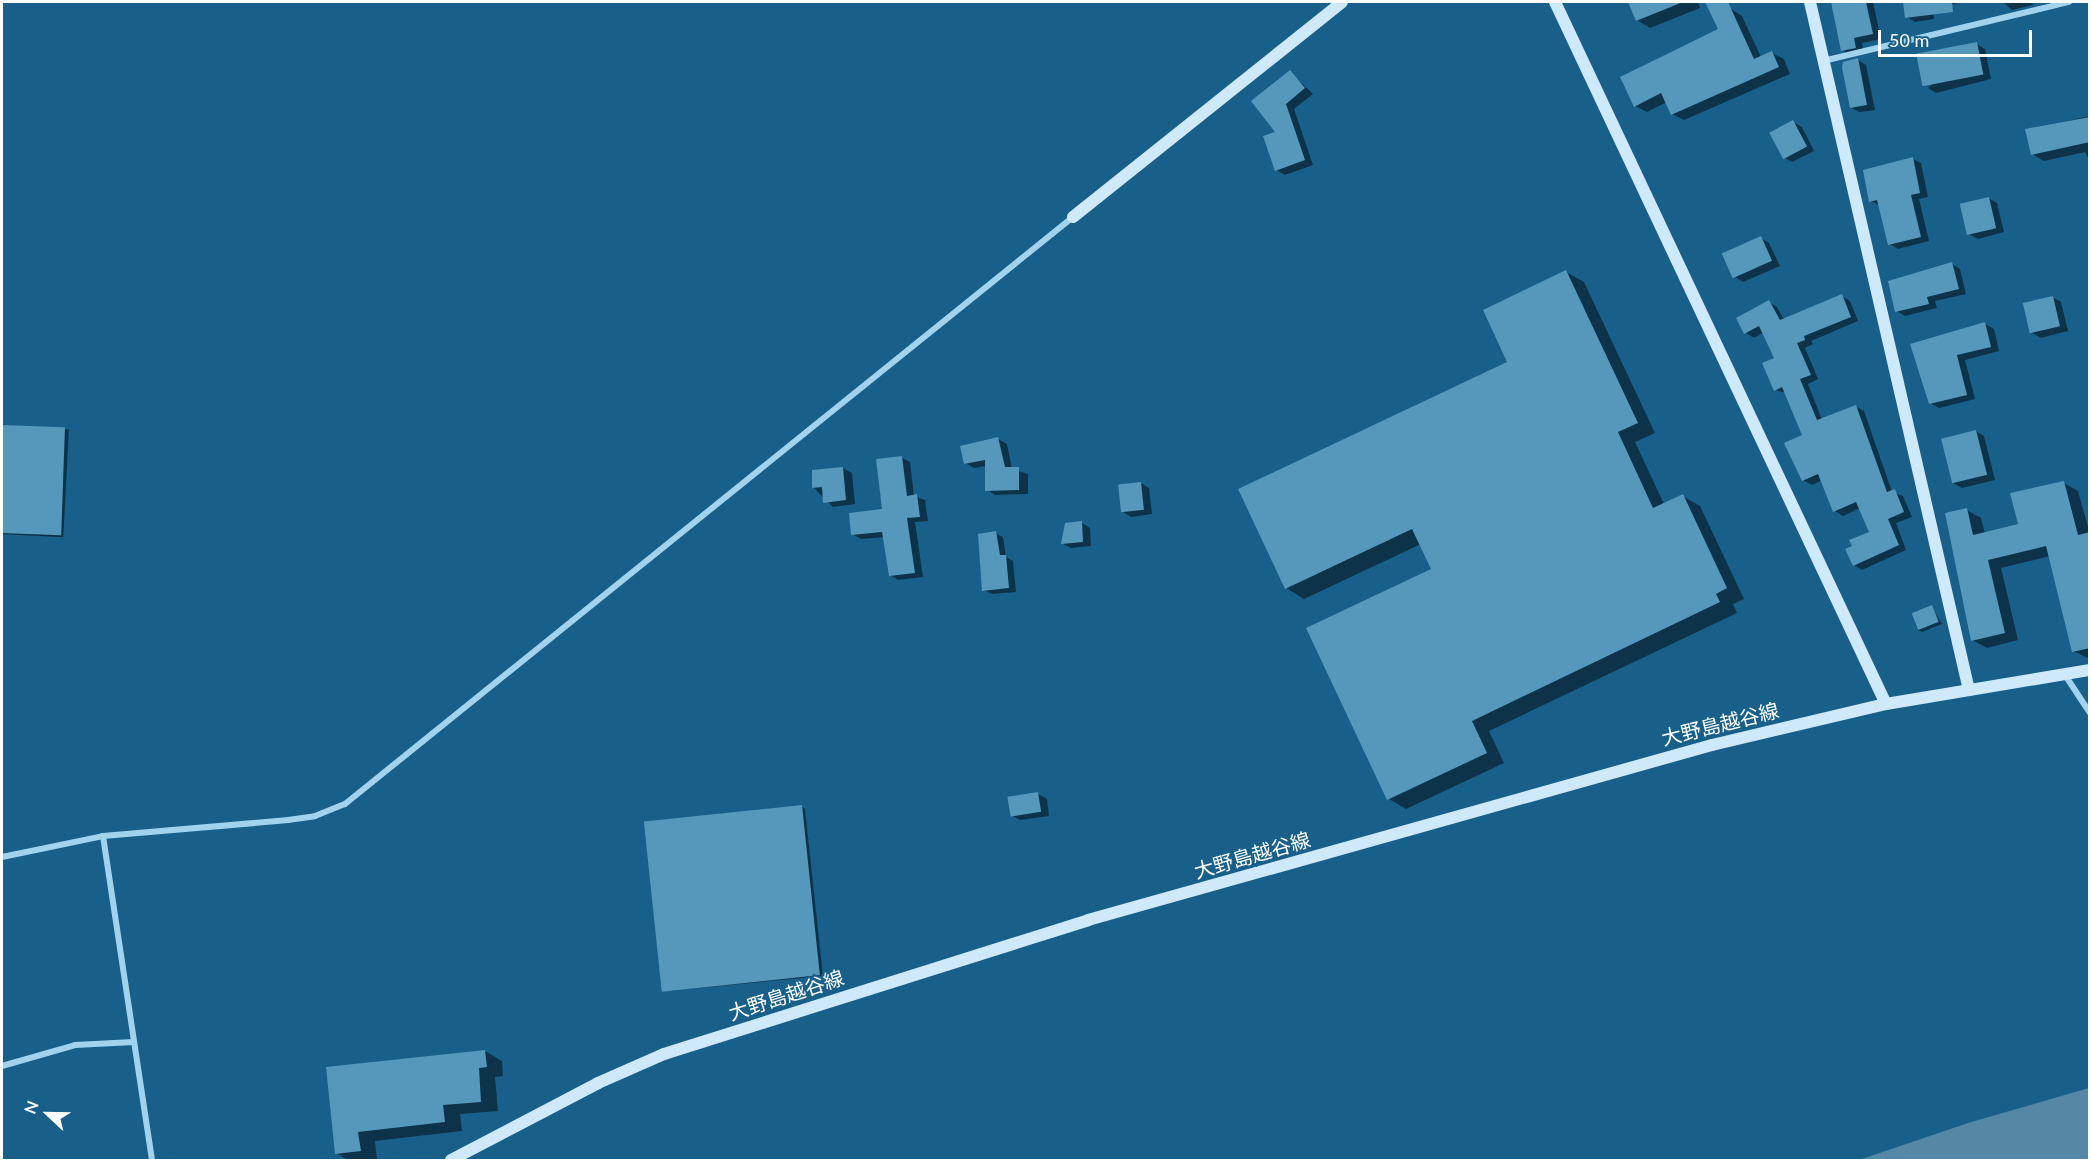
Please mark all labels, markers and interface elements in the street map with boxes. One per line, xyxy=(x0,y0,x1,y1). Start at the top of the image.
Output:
scale bar xyxy=(1881,18,2036,56)
text: 50 m xyxy=(1889,29,1929,51)
street label: 大野島越谷線 xyxy=(1659,698,1781,750)
street label: 大野島越谷線 xyxy=(1191,827,1313,883)
street label: 大野島越谷線 xyxy=(725,965,847,1025)
north arrow xyxy=(18,1084,78,1144)
text: N xyxy=(20,1098,42,1116)

